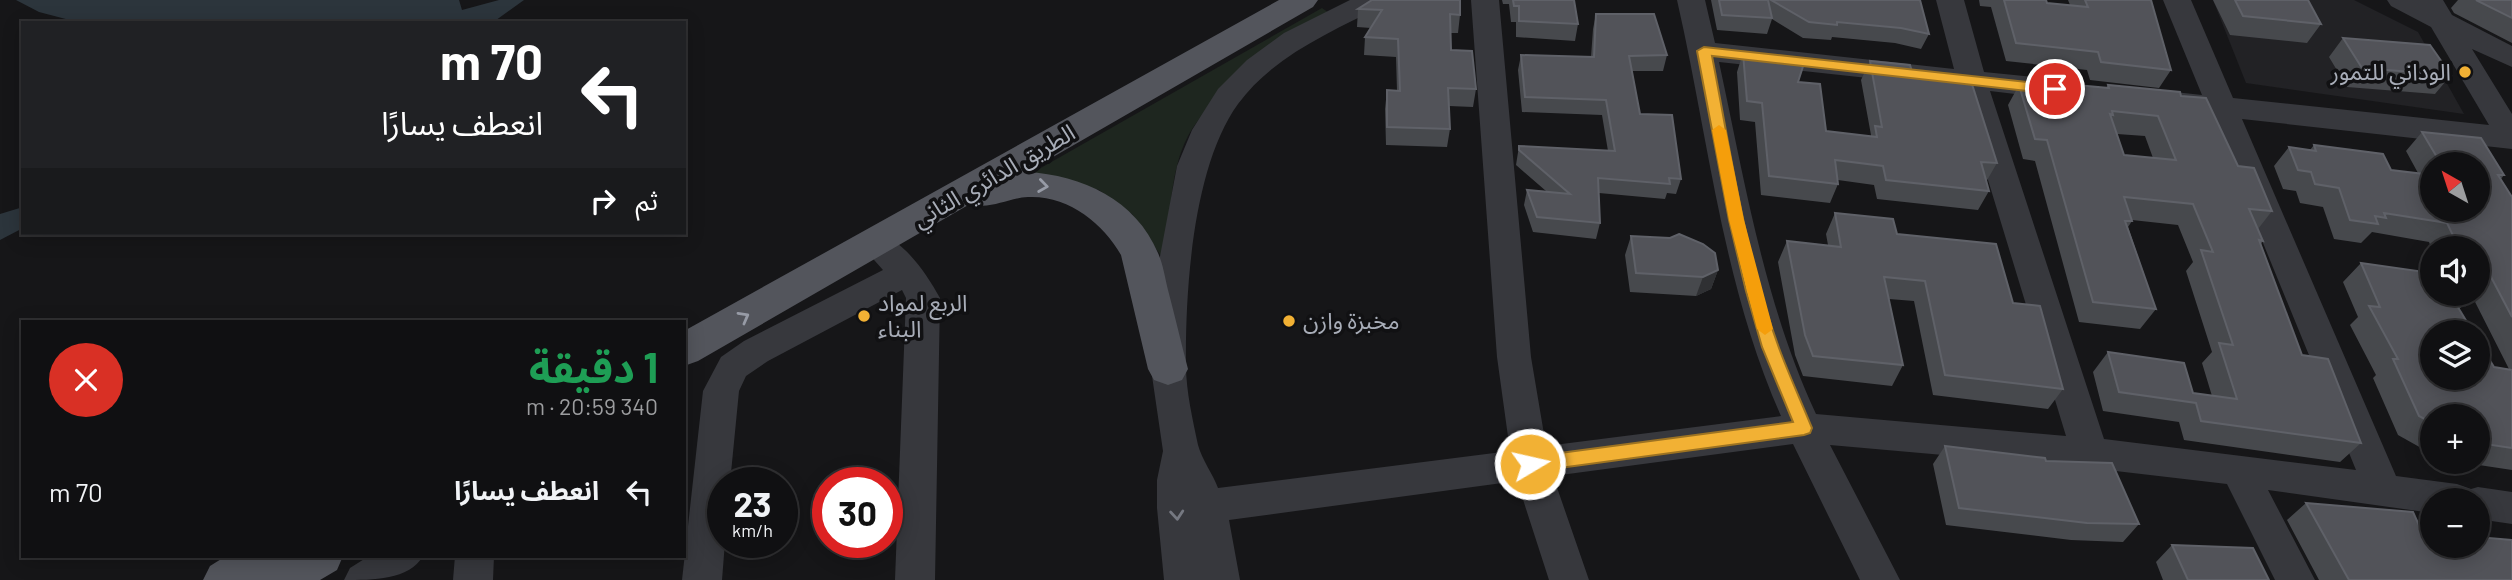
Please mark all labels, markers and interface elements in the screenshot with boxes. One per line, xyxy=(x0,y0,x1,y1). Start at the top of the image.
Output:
text: 70 m xyxy=(440,31,543,90)
icon: left xyxy=(567,49,658,140)
place label: الوداني للتمور xyxy=(2329,57,2451,89)
pin xyxy=(2025,59,2085,119)
marker: الوداني للتمور xyxy=(2457,64,2473,80)
icon: arrive xyxy=(2036,70,2074,108)
text: انعطف يسارًا xyxy=(381,103,543,141)
street label: الطريق الدائري الثاني xyxy=(907,117,1082,237)
north arrow xyxy=(2420,152,2490,222)
map controls xyxy=(2420,152,2490,558)
one-way arrow xyxy=(1037,178,1049,193)
icon: right xyxy=(584,182,622,220)
text: ثم xyxy=(636,184,658,215)
button: sound xyxy=(2420,236,2490,306)
place label: الربع لمواد البناء xyxy=(878,288,967,342)
place label: مخبزة وازن xyxy=(1303,306,1400,335)
marker: الربع لمواد البناء xyxy=(856,308,872,324)
one-way arrow xyxy=(736,312,749,325)
marker: مخبزة وازن xyxy=(1281,313,1297,329)
button: layers xyxy=(2420,320,2490,390)
text: 1 دقيقة xyxy=(529,341,658,391)
button: close xyxy=(49,343,123,417)
text: 340 m · 20:59 xyxy=(526,392,658,420)
button: + xyxy=(2420,404,2490,474)
position arrow xyxy=(1493,427,1567,501)
speed limit sign: 30 xyxy=(812,467,903,558)
icon: left xyxy=(620,473,658,511)
text: انعطف يسارًا xyxy=(454,474,599,505)
text: 70 m xyxy=(49,476,103,507)
text: 23 xyxy=(733,482,772,524)
button: − xyxy=(2420,488,2490,558)
one-way arrow xyxy=(1169,510,1184,521)
text: km/h xyxy=(732,519,773,541)

